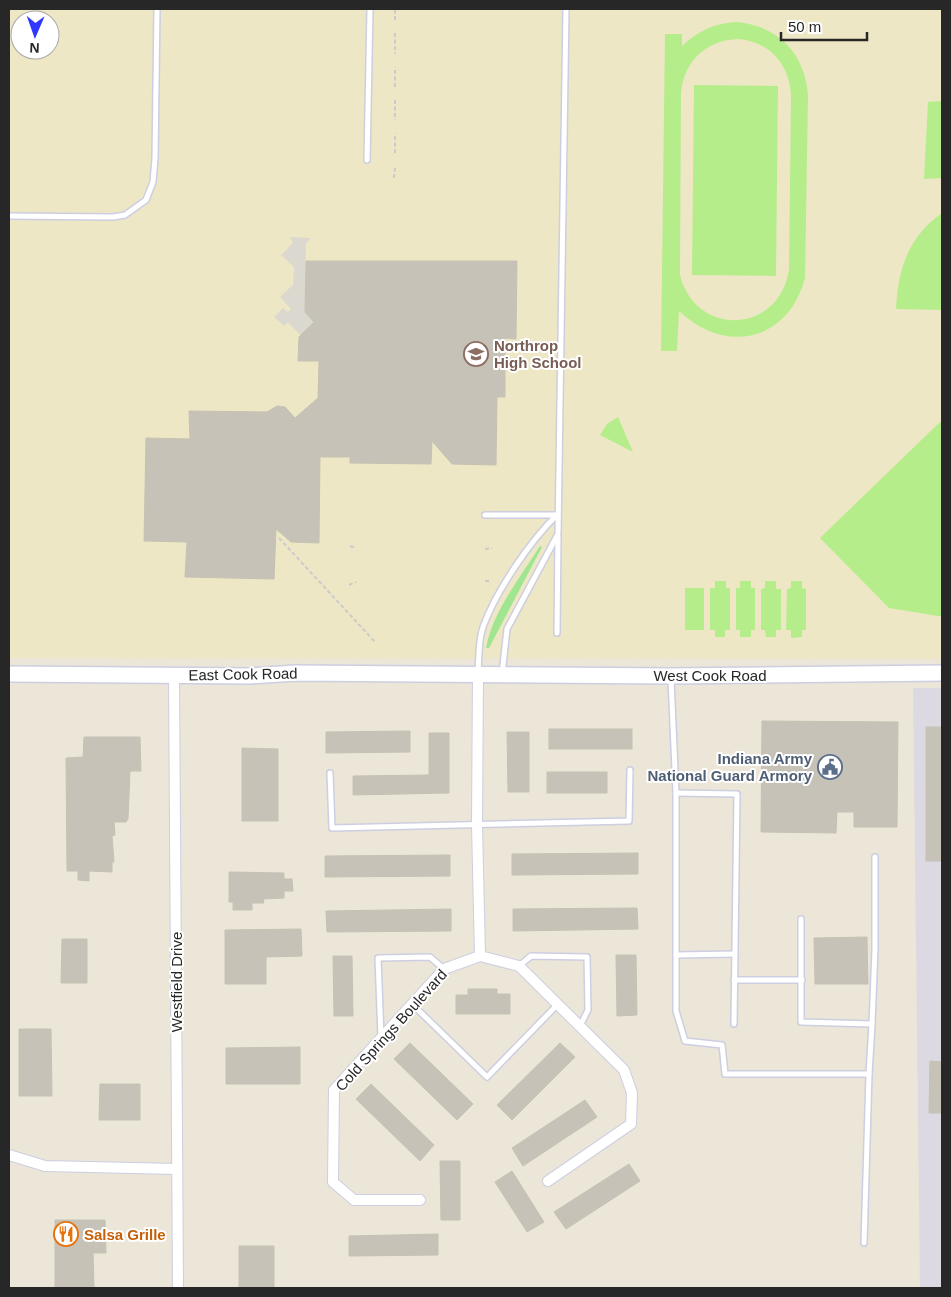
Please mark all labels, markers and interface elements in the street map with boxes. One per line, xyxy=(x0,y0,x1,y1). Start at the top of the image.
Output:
north arrow xyxy=(10,10,60,60)
scale bar xyxy=(781,10,867,42)
text: 50 m xyxy=(788,18,821,35)
text: N xyxy=(29,40,40,56)
place label: Northrop High School xyxy=(494,337,582,371)
school or university icon: Northrop High School xyxy=(463,341,489,367)
street label: East Cook Road xyxy=(188,665,298,683)
street label: West Cook Road xyxy=(653,667,767,684)
place label: Indiana Army National Guard Armory xyxy=(648,750,813,784)
public building icon: Indiana Army National Guard Armory xyxy=(817,754,843,780)
street label: Westfield Drive xyxy=(168,932,185,1032)
street label: Cold Springs Boulevard xyxy=(332,966,450,1094)
restaurant icon: Salsa Grille xyxy=(53,1221,79,1247)
place label: Salsa Grille xyxy=(84,1226,166,1243)

